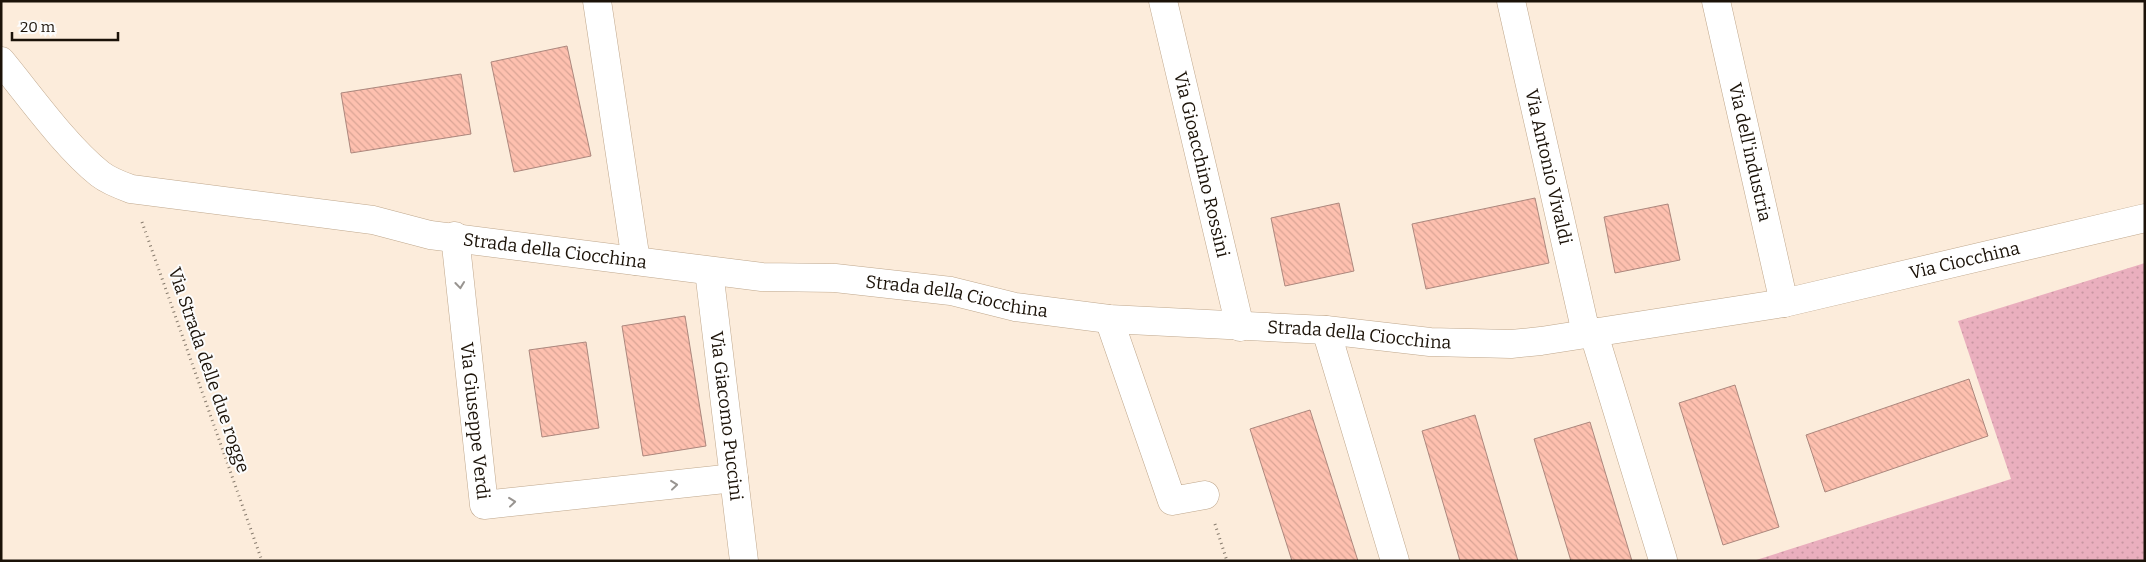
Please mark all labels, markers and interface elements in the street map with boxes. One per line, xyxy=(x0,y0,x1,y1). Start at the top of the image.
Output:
scale bar xyxy=(12,10,119,42)
text: 20 m xyxy=(20,18,56,36)
street label: Via Gioacchino Rossini xyxy=(1169,69,1234,260)
street label: Via dell'industria xyxy=(1724,81,1776,224)
street label: Via Antonio Vivaldi xyxy=(1520,87,1577,247)
street label: Strada della Ciocchina xyxy=(462,228,648,273)
street label: Via Ciocchina xyxy=(1907,237,2022,284)
street label: Via Strada delle due rogge xyxy=(163,264,255,476)
street label: Strada della Ciocchina xyxy=(864,271,1049,322)
one-way arrow xyxy=(454,281,465,289)
street label: Strada della Ciocchina xyxy=(1267,316,1452,354)
street label: Via Giacomo Puccini xyxy=(705,330,748,502)
street label: Via Giuseppe Verdi xyxy=(456,341,494,501)
one-way arrow xyxy=(670,480,678,491)
one-way arrow xyxy=(509,497,517,508)

